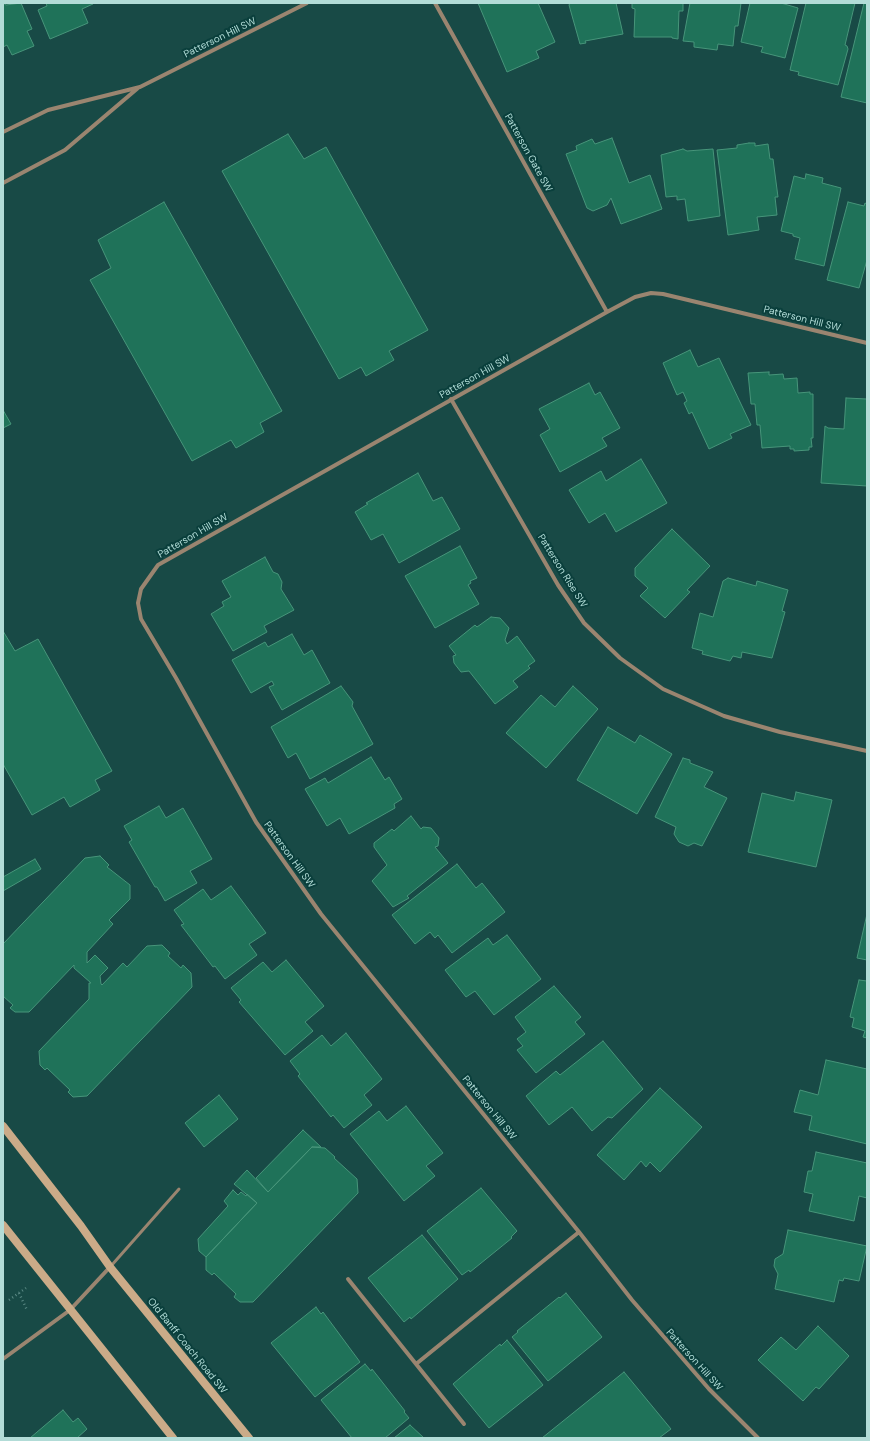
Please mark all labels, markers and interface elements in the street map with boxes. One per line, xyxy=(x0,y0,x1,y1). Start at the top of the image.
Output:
street label: Patterson Hill SW xyxy=(182,15,258,61)
street label: Patterson Gate SW xyxy=(502,112,554,194)
street label: Patterson Hill SW xyxy=(762,304,842,334)
street label: Patterson Hill SW xyxy=(438,353,512,401)
street label: Patterson Hill SW xyxy=(156,511,230,561)
street label: Patterson Rise SW xyxy=(535,532,589,610)
street label: Patterson Hill SW xyxy=(261,820,317,890)
street label: Patterson Hill SW xyxy=(459,1074,519,1142)
street label: Old Banff Coach Road SW xyxy=(145,1296,229,1396)
street label: Patterson Hill SW xyxy=(663,1327,725,1393)

